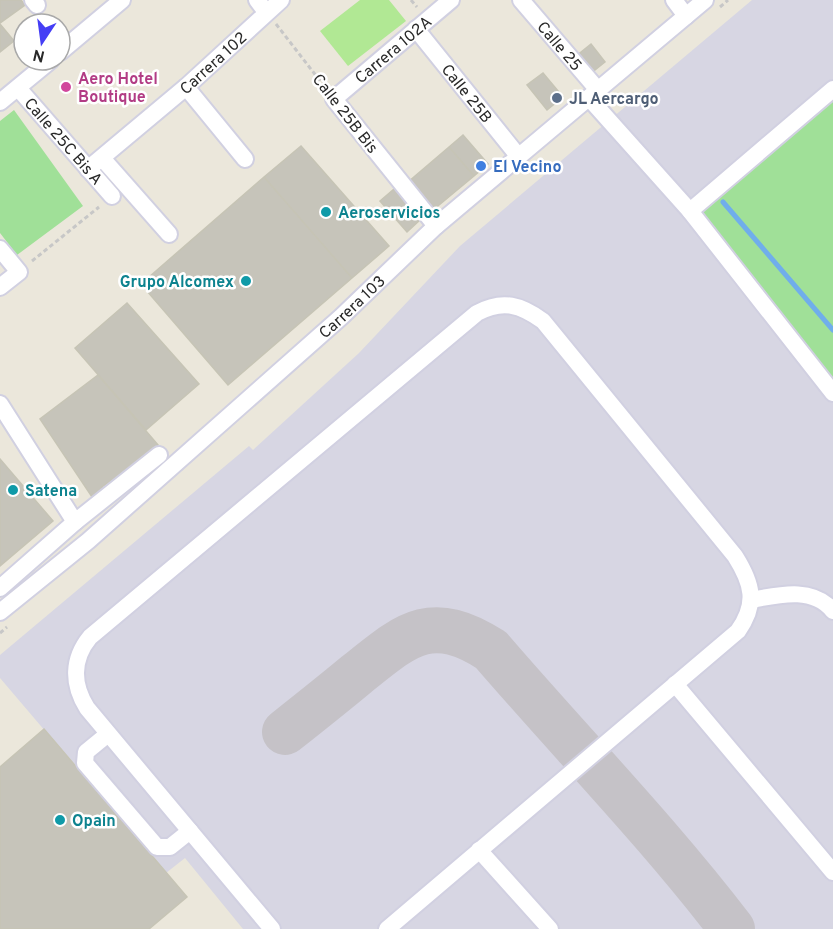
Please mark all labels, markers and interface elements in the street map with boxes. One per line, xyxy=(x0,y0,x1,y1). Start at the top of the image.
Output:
north arrow xyxy=(12,12,72,72)
street label: Carrera 102A xyxy=(352,12,437,89)
street label: Calle 25 xyxy=(532,18,585,76)
street label: Carrera 102 xyxy=(176,28,252,100)
text: N xyxy=(31,44,47,66)
street label: Calle 25B xyxy=(436,61,496,128)
place label: Aero Hotel Boutique xyxy=(78,70,158,108)
street label: Calle 25B Bis xyxy=(307,70,382,158)
marker: Aero Hotel Boutique xyxy=(59,80,73,94)
place label: JL Aercargo xyxy=(569,90,659,110)
marker: JL Aercargo xyxy=(550,91,564,105)
street label: Calle 25C Bis A xyxy=(19,94,106,190)
place label: El Vecino xyxy=(493,158,561,178)
marker: El Vecino xyxy=(474,159,488,173)
place label: Aeroservicios xyxy=(338,204,440,224)
marker: Aeroservicios xyxy=(319,205,333,219)
street label: Carrera 103 xyxy=(316,272,390,344)
place label: Grupo Alcomex xyxy=(120,273,234,293)
marker: Grupo Alcomex xyxy=(239,274,253,288)
place label: Satena xyxy=(25,482,77,502)
marker: Satena xyxy=(6,483,20,497)
place label: Opain xyxy=(72,812,116,832)
marker: Opain xyxy=(53,813,67,827)

